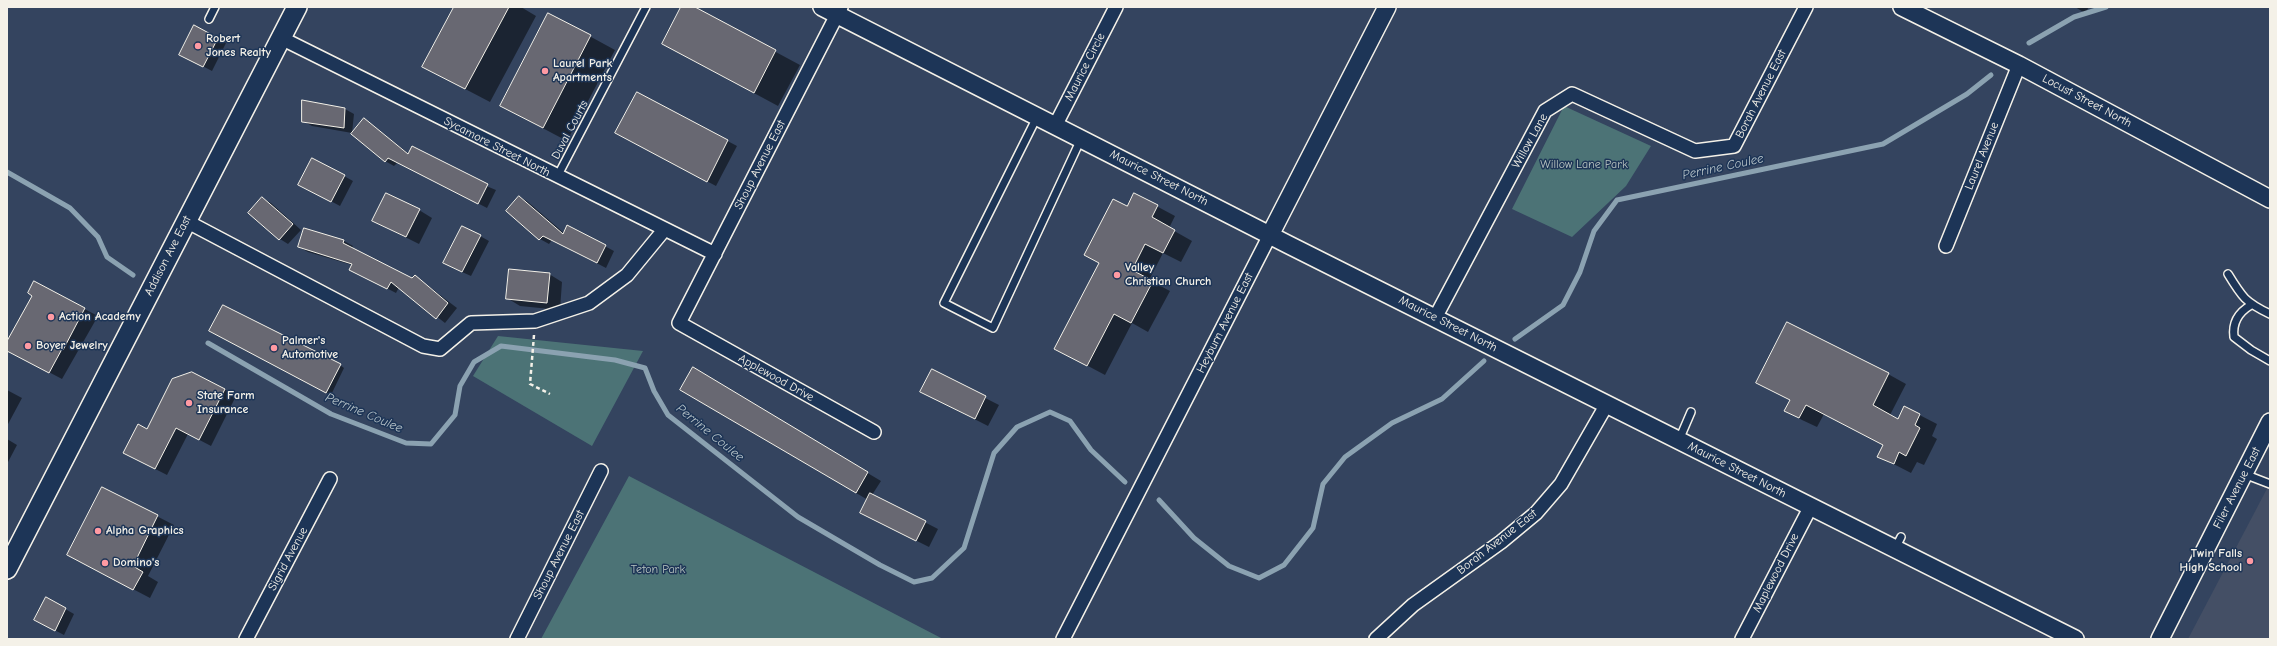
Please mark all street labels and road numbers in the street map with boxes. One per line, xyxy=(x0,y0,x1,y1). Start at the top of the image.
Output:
street label: Maurice Circle xyxy=(1062,31,1108,103)
street label: Borah Avenue East xyxy=(1732,47,1790,141)
street label: Locust Street North xyxy=(2040,71,2134,131)
street label: Duval Courts xyxy=(549,98,591,162)
street label: Willow Lane xyxy=(1509,111,1551,171)
street label: Sycamore Street North xyxy=(441,114,553,180)
street label: Shoup Avenue East xyxy=(731,118,789,212)
street label: Laurel Avenue xyxy=(1962,120,2002,192)
street label: Maurice Street North xyxy=(1107,147,1211,209)
street label: Addison Ave East xyxy=(142,214,194,298)
street label: Heyburn Avenue East xyxy=(1194,271,1256,375)
street label: Maurice Street North xyxy=(1396,293,1500,355)
street label: Applewood Drive xyxy=(736,351,816,405)
street label: Maurice Street North xyxy=(1685,439,1789,501)
street label: Filer Avenue East xyxy=(2210,445,2264,531)
street label: Borah Avenue East xyxy=(1454,506,1540,578)
street label: Shoup Avenue East xyxy=(530,508,588,602)
street label: Sigrid Avenue xyxy=(265,525,311,593)
street label: Maplewood Drive xyxy=(1750,531,1802,615)

